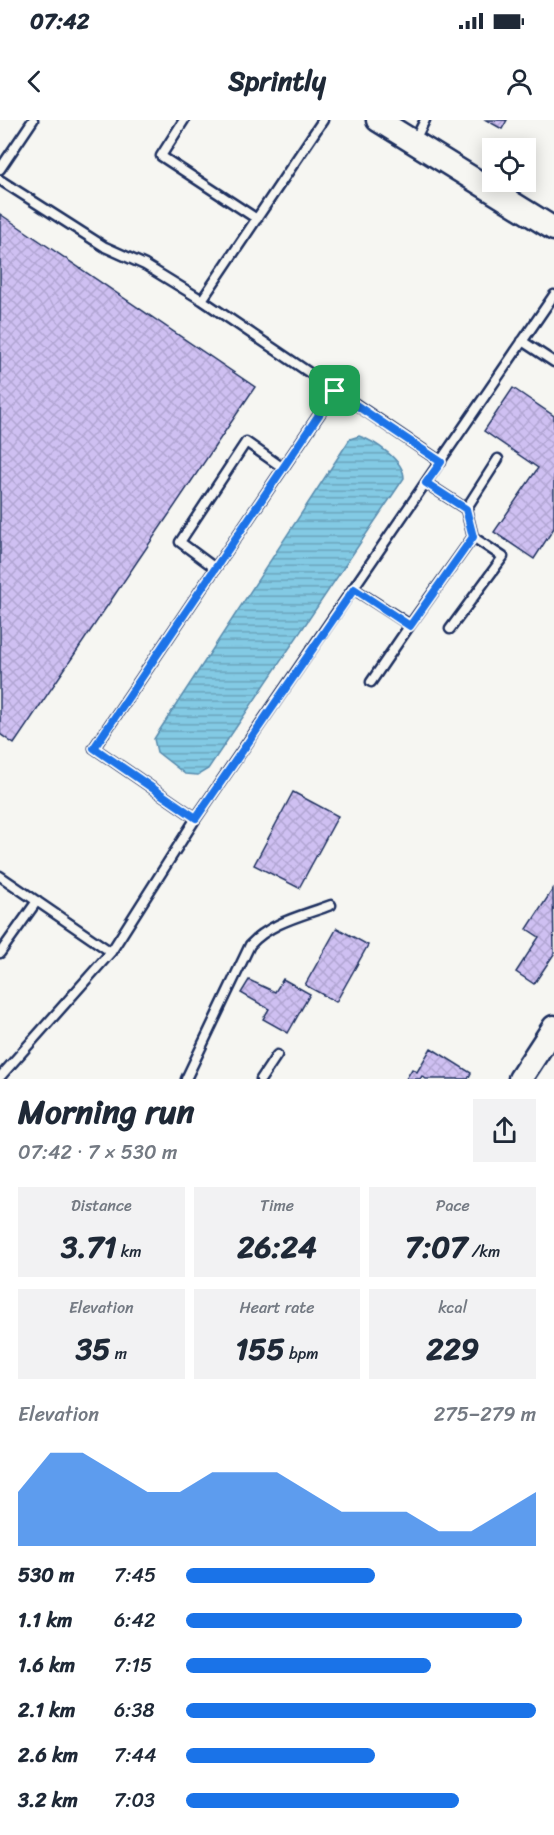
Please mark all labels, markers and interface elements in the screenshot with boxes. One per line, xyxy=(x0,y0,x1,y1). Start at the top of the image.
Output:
text: 07:42 xyxy=(30,2,90,41)
text: Sprintly xyxy=(228,57,326,105)
icon: back xyxy=(18,65,51,98)
icon: person xyxy=(503,65,536,98)
map controls xyxy=(482,138,536,192)
button: locate xyxy=(482,138,536,192)
pin xyxy=(309,365,360,416)
icon: arrive xyxy=(318,374,351,407)
text: Morning run xyxy=(18,1083,194,1141)
button: share xyxy=(473,1099,536,1162)
text: 07:42 · 7 × 530 m xyxy=(18,1135,177,1170)
text: Distance xyxy=(71,1191,132,1220)
text: Time xyxy=(260,1191,294,1220)
text: Pace xyxy=(436,1191,470,1220)
text: 3.71 xyxy=(61,1220,117,1274)
text: 26:24 xyxy=(237,1220,317,1274)
text: 7:07 xyxy=(405,1220,467,1274)
text: km xyxy=(117,1237,142,1266)
text: /km xyxy=(467,1237,500,1266)
text: Elevation xyxy=(69,1293,134,1322)
text: Heart rate xyxy=(239,1293,315,1322)
text: kcal xyxy=(438,1293,467,1322)
text: 35 xyxy=(76,1322,111,1376)
text: 155 xyxy=(235,1322,285,1376)
text: 229 xyxy=(426,1322,479,1376)
text: m xyxy=(111,1339,127,1368)
text: bpm xyxy=(285,1339,319,1368)
text: Elevation xyxy=(18,1397,99,1432)
text: 275–279 m xyxy=(434,1397,536,1432)
text: 530 m xyxy=(18,1558,74,1593)
text: 7:45 xyxy=(114,1558,156,1593)
text: 1.1 km xyxy=(18,1603,72,1638)
text: 6:42 xyxy=(114,1603,155,1638)
text: 1.6 km xyxy=(18,1648,75,1683)
text: 7:15 xyxy=(114,1648,152,1683)
text: 2.1 km xyxy=(18,1693,75,1728)
text: 6:38 xyxy=(114,1693,154,1728)
text: 2.6 km xyxy=(18,1738,78,1773)
text: 7:44 xyxy=(114,1738,156,1773)
text: 3.2 km xyxy=(18,1783,78,1818)
text: 7:03 xyxy=(114,1783,155,1818)

